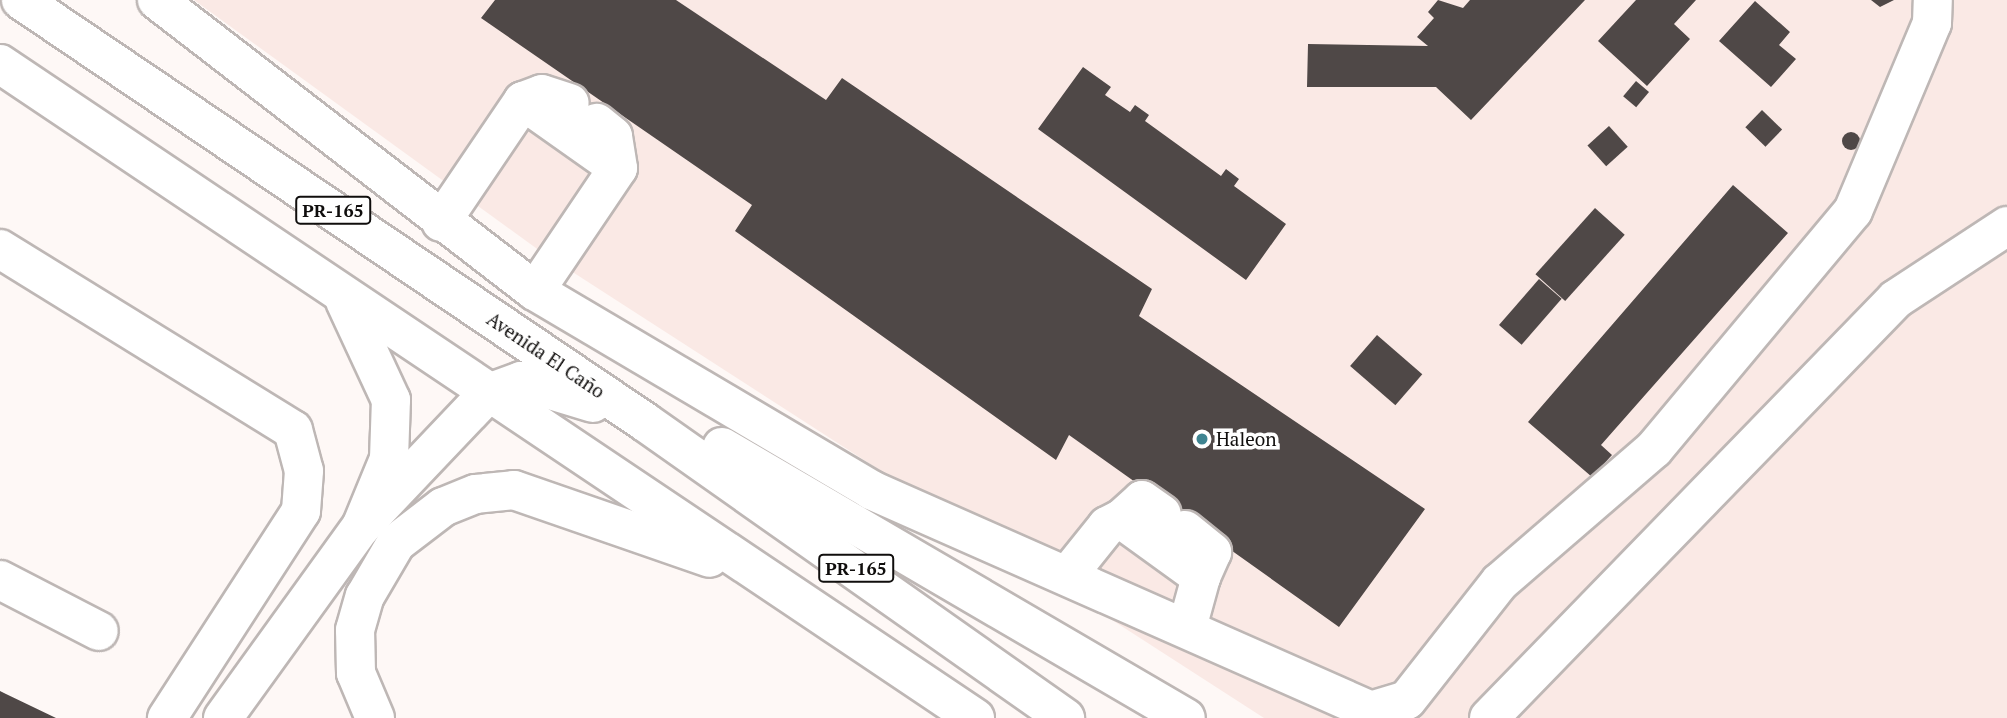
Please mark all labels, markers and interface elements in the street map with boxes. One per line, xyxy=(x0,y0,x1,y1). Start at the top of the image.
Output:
road number: PR-165 xyxy=(294,196,372,224)
street label: Avenida El Caño xyxy=(483,307,609,403)
place label: Haleon xyxy=(1216,428,1276,450)
marker: Haleon xyxy=(1194,431,1210,447)
road number: PR-165 xyxy=(818,554,894,582)

